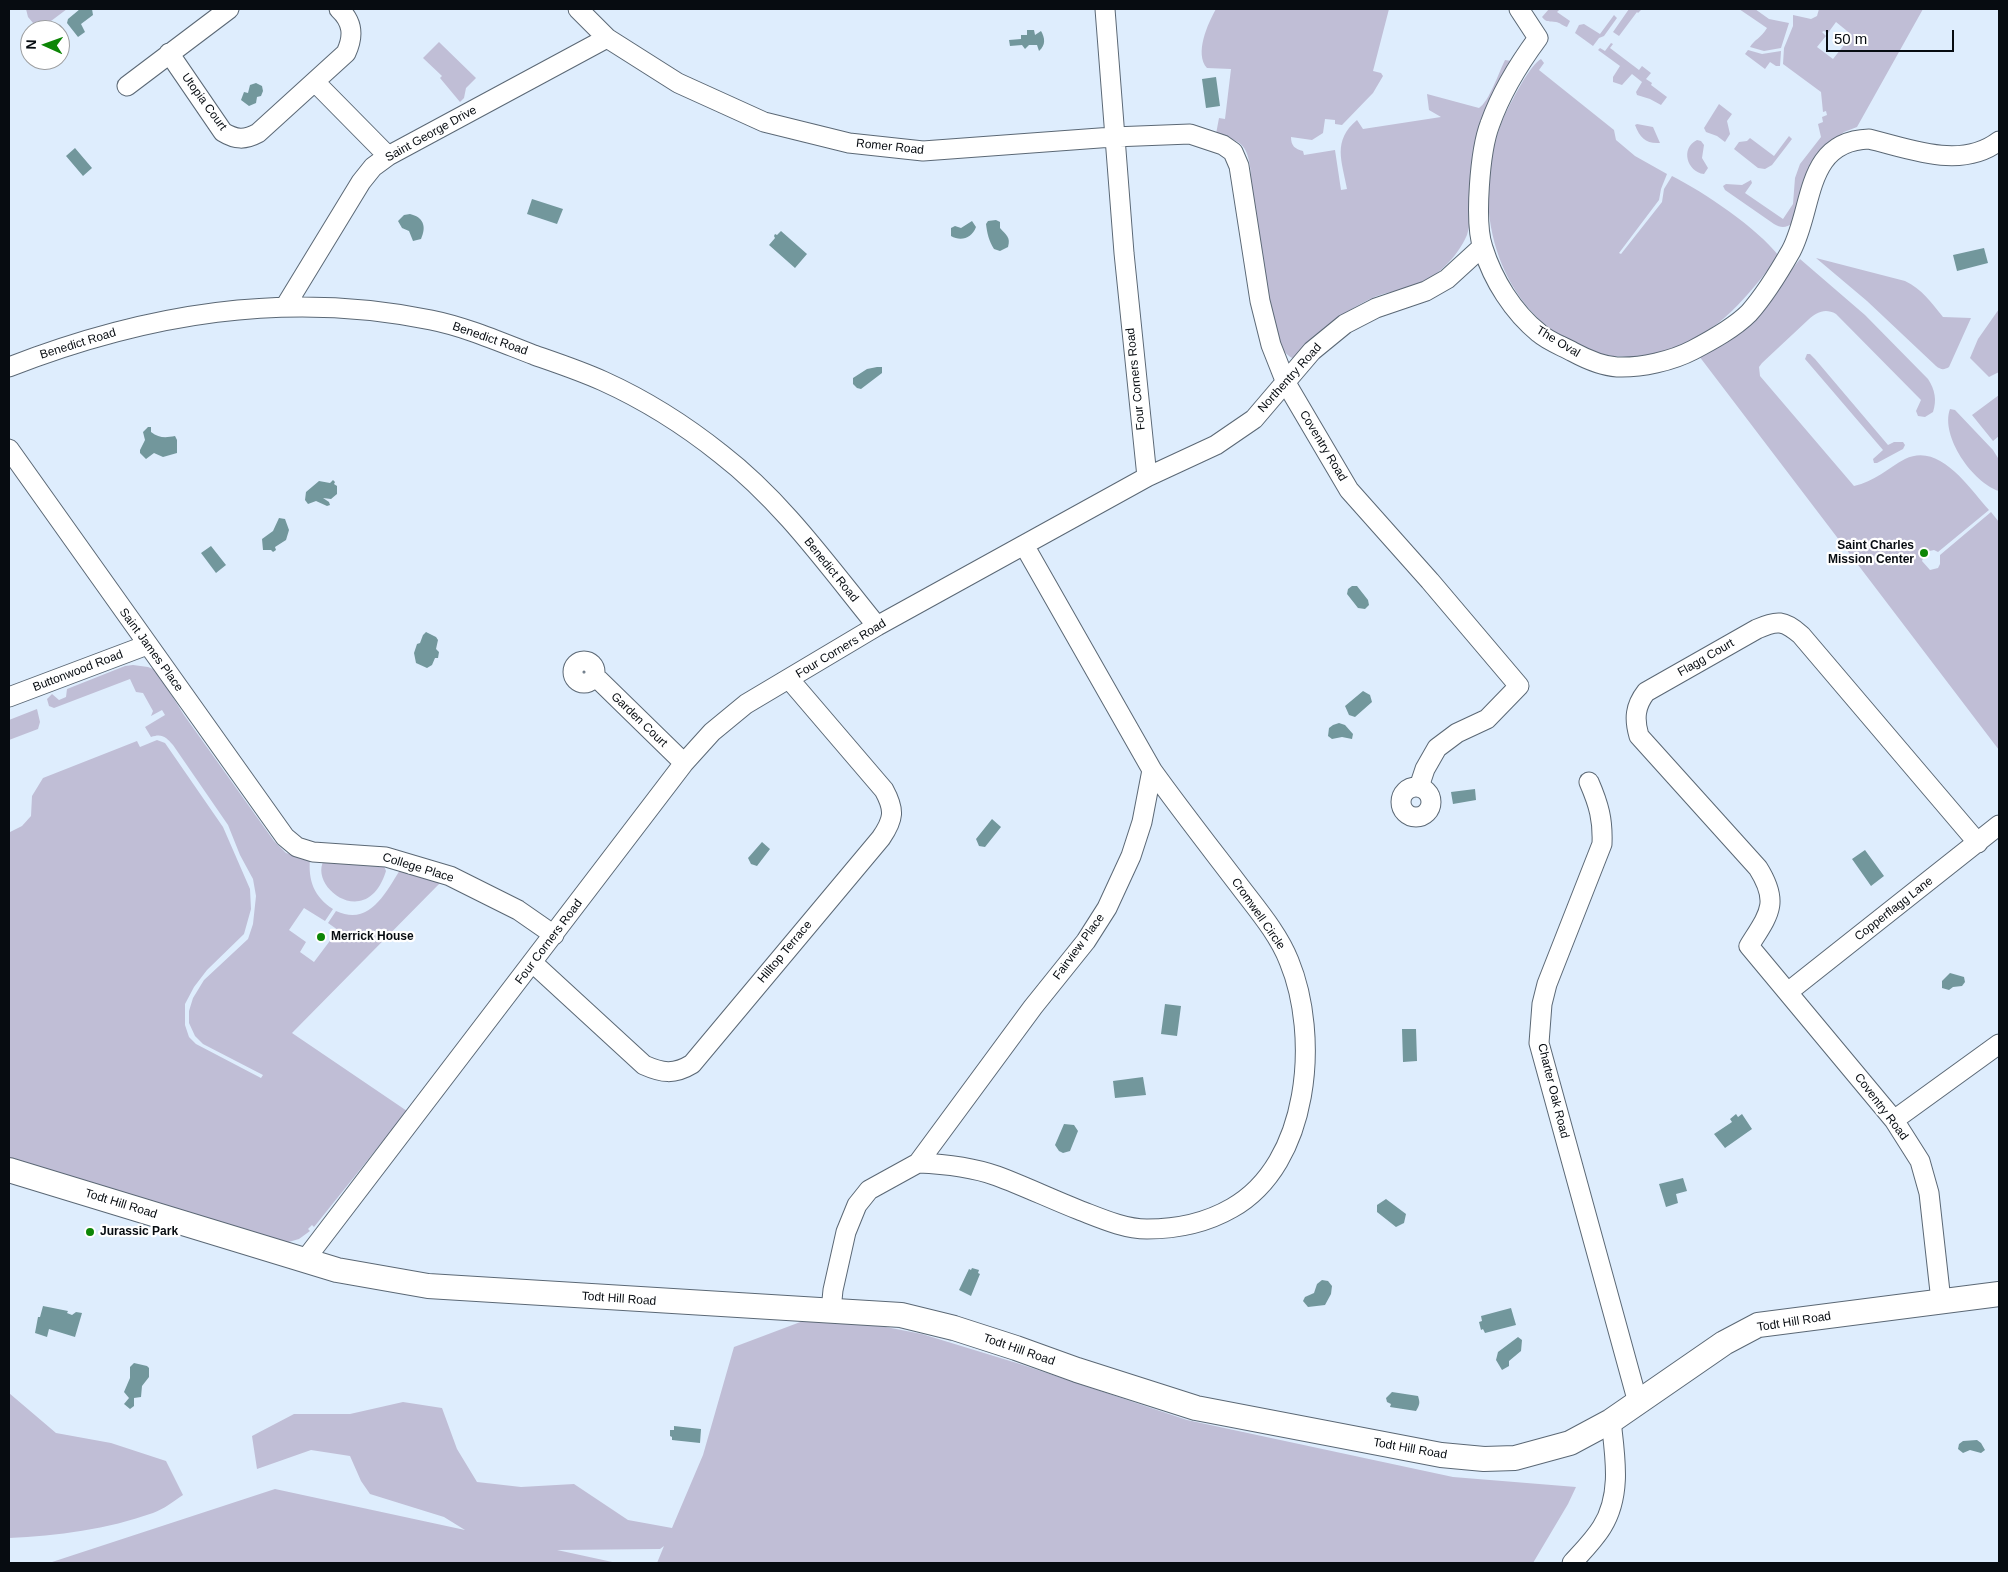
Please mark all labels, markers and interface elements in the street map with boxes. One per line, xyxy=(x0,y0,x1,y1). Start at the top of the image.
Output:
north arrow xyxy=(20,20,70,70)
scale bar xyxy=(1828,20,1956,52)
text: 50 m xyxy=(1834,30,1867,47)
text: N xyxy=(23,39,39,50)
street label: Utopia Court xyxy=(178,71,230,133)
street label: Saint George Drive xyxy=(383,103,479,165)
street label: Romer Road xyxy=(855,136,925,158)
street label: Benedict Road xyxy=(450,319,530,359)
street label: The Oval xyxy=(1533,323,1583,361)
street label: Benedict Road xyxy=(38,326,118,362)
street label: Four Corners Road xyxy=(1123,327,1149,431)
street label: Northentry Road xyxy=(1255,340,1325,416)
street label: Coventry Road xyxy=(1296,408,1350,484)
street label: Benedict Road xyxy=(801,535,861,605)
place label: Saint Charles Mission Center xyxy=(1828,539,1914,567)
marker: Saint Charles Mission Center xyxy=(1918,547,1930,559)
street label: Saint James Place xyxy=(116,606,186,694)
street label: Four Corners Road xyxy=(793,616,889,682)
street label: Flagg Court xyxy=(1675,636,1737,680)
street label: Buttonwood Road xyxy=(31,647,125,695)
street label: Garden Court xyxy=(608,690,670,750)
street label: College Place xyxy=(380,850,456,886)
street label: Copperflagg Lane xyxy=(1852,874,1936,944)
street label: Cromwell Circle xyxy=(1228,875,1288,953)
street label: Four Corners Road xyxy=(512,897,586,987)
street label: Fairview Place xyxy=(1050,911,1108,983)
street label: Hilltop Terrace xyxy=(755,918,815,986)
place label: Merrick House xyxy=(331,930,414,944)
marker: Merrick House xyxy=(315,931,327,943)
street label: Charter Oak Road xyxy=(1534,1042,1572,1140)
street label: Coventry Road xyxy=(1851,1071,1911,1143)
street label: Todt Hill Road xyxy=(83,1186,159,1222)
place label: Jurassic Park xyxy=(100,1225,178,1239)
marker: Jurassic Park xyxy=(84,1226,96,1238)
street label: Todt Hill Road xyxy=(581,1289,657,1309)
street label: Todt Hill Road xyxy=(1756,1309,1832,1335)
street label: Todt Hill Road xyxy=(981,1331,1057,1369)
street label: Todt Hill Road xyxy=(1372,1435,1448,1463)

